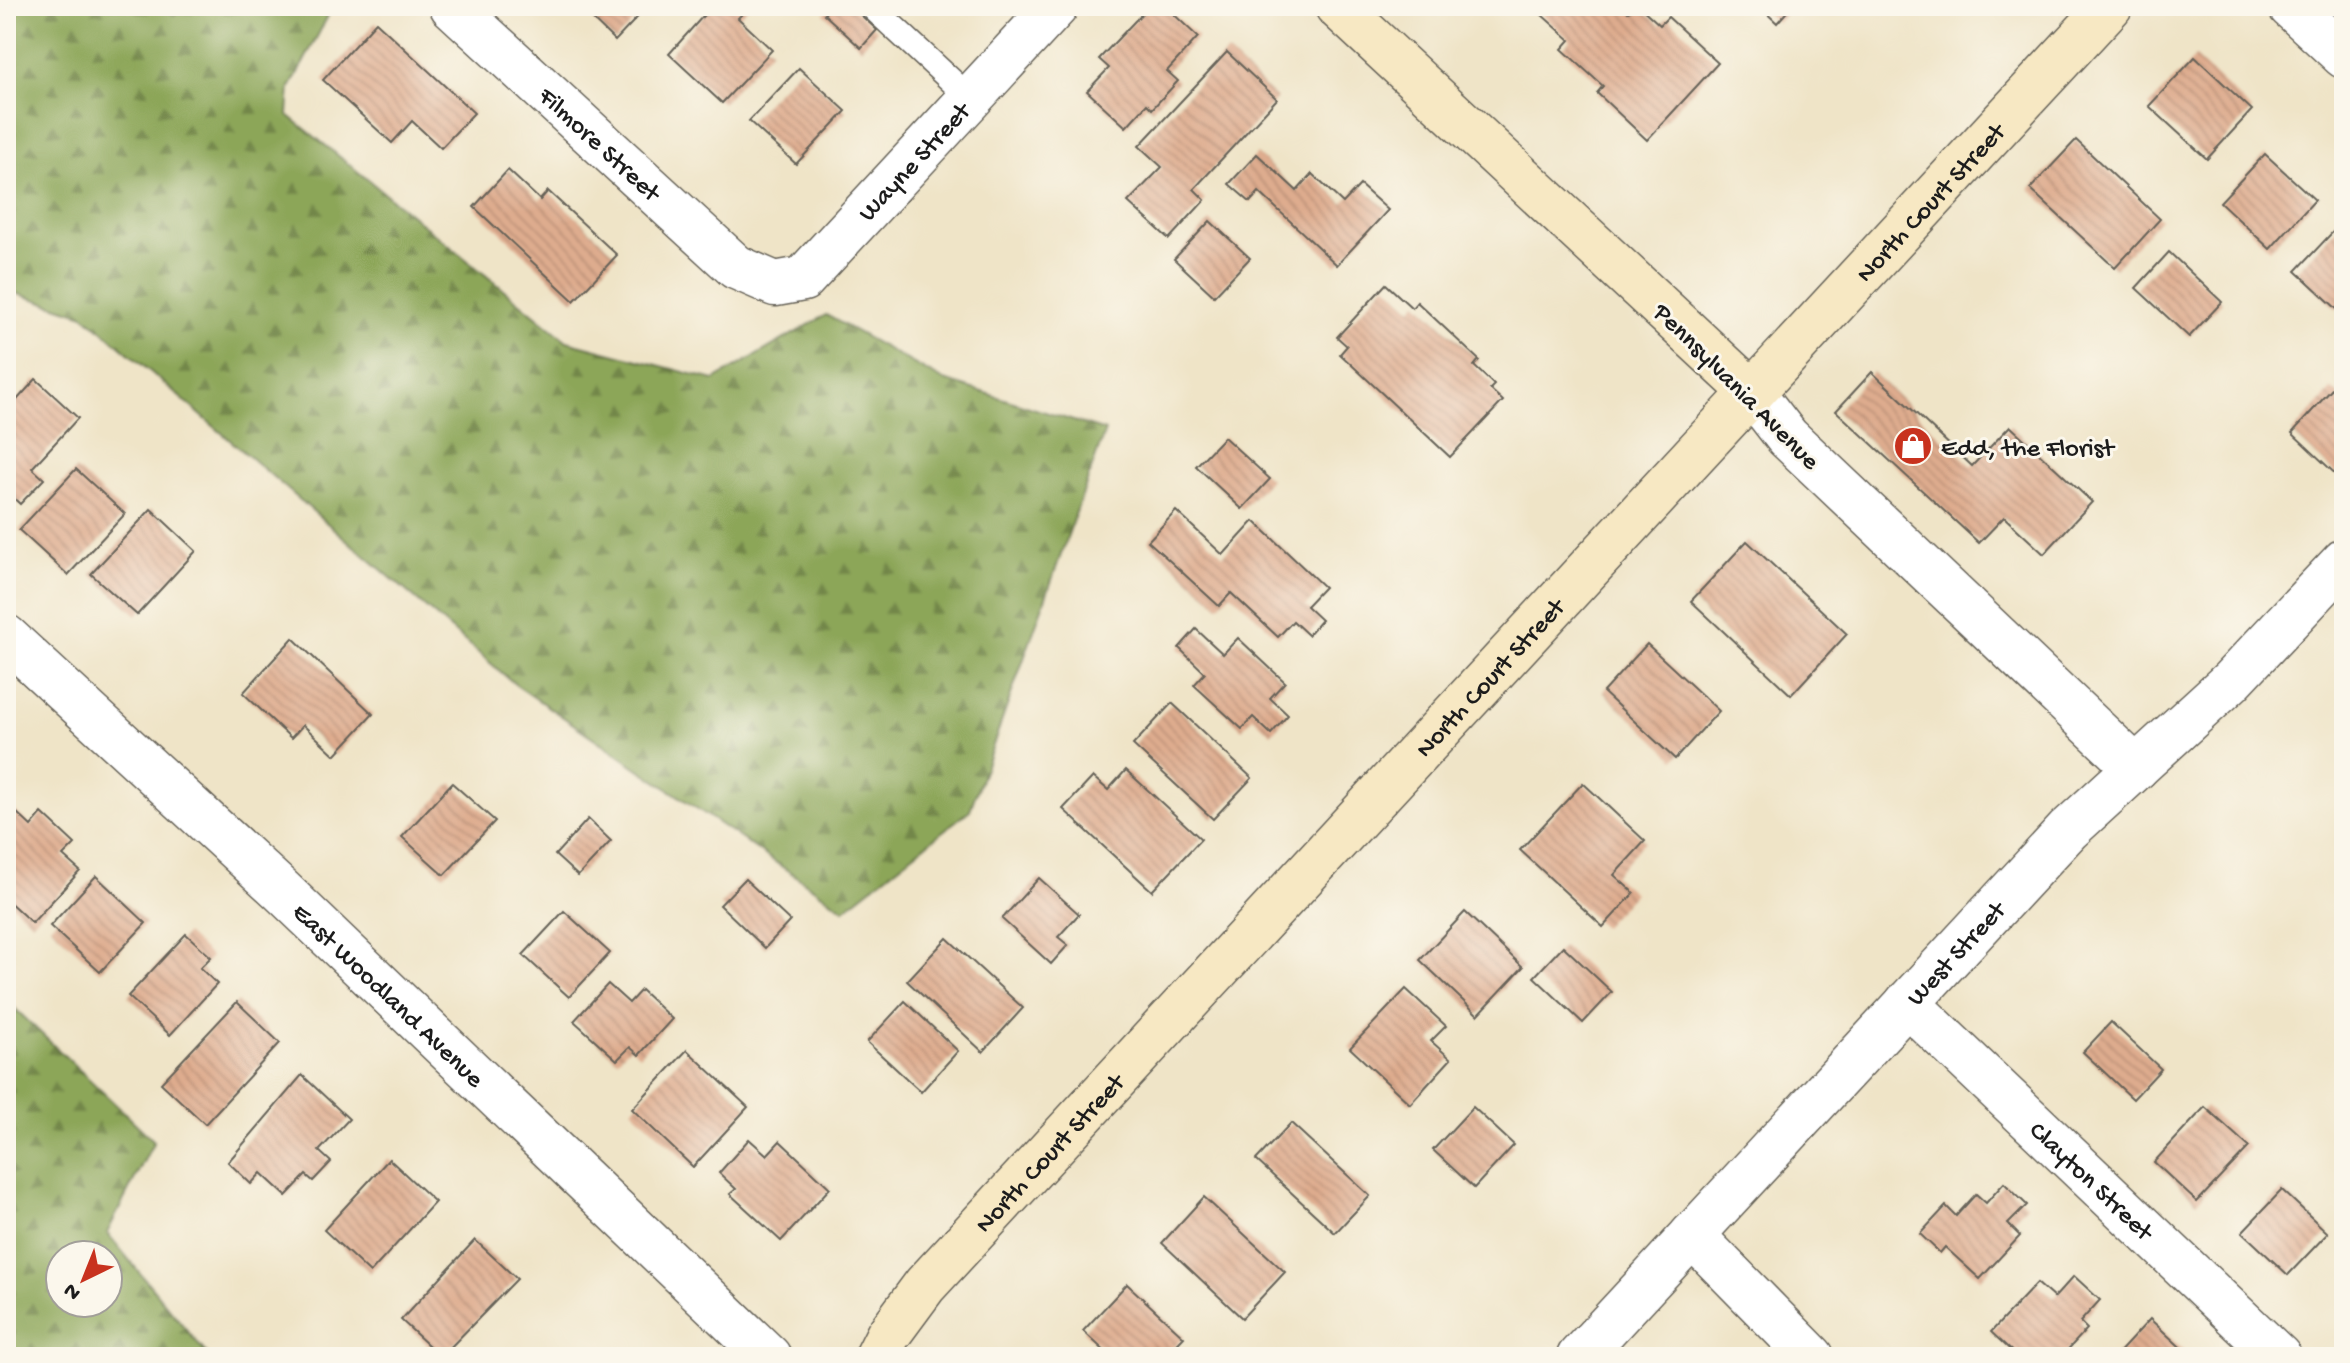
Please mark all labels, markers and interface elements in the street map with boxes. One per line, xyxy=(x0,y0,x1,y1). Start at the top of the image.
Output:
street label: Filmore Street xyxy=(529,82,667,211)
street label: Wayne Street xyxy=(853,96,980,230)
street label: North Court Street xyxy=(1851,117,2015,290)
street label: Pennsylvania Avenue xyxy=(1644,298,1825,478)
shop icon: Edd, the Florist xyxy=(1892,425,1934,467)
place label: Edd, the Florist xyxy=(1941,435,2116,466)
street label: North Court Street xyxy=(1411,592,1575,766)
street label: West Street xyxy=(1902,895,2015,1014)
street label: East Woodland Avenue xyxy=(284,898,489,1096)
street label: North Court Street xyxy=(970,1067,1134,1241)
street label: Clayton Street xyxy=(2021,1117,2159,1250)
north arrow xyxy=(44,1239,124,1319)
text: N xyxy=(59,1276,87,1305)

